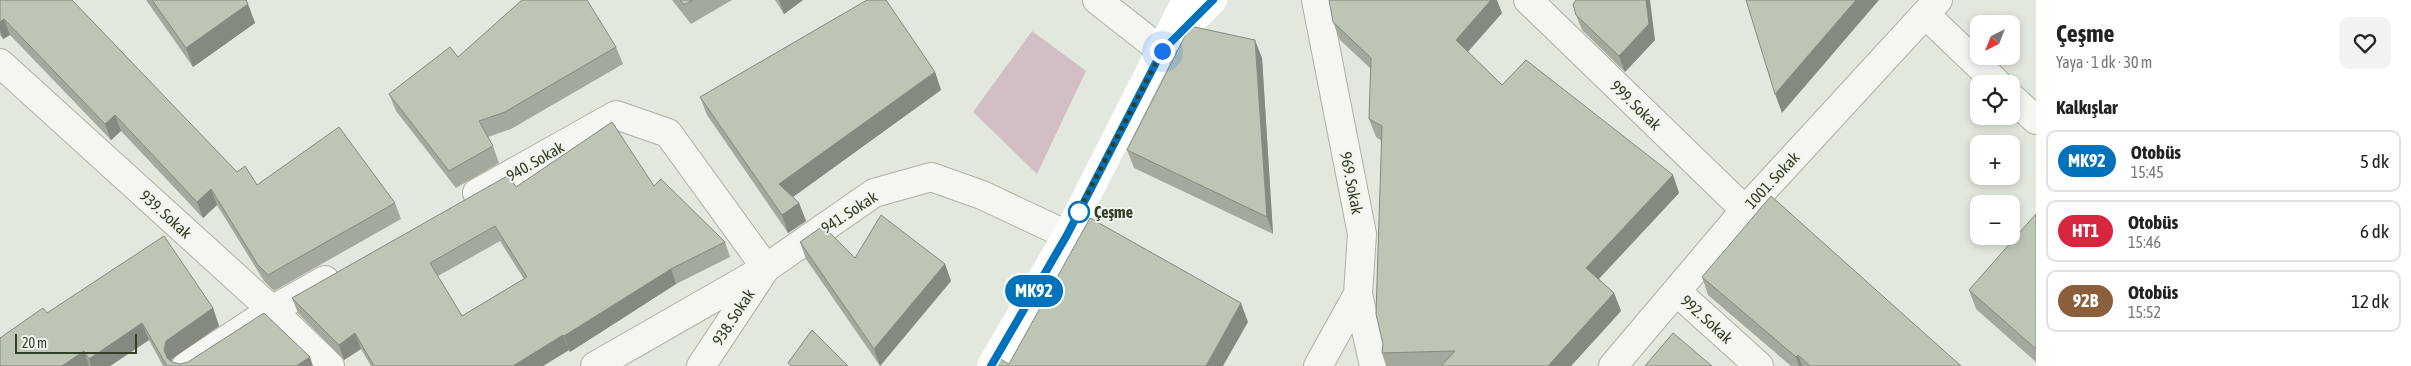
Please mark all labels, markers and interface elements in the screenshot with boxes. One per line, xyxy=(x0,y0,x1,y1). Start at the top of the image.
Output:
north arrow xyxy=(1970,15,2020,65)
map controls xyxy=(1970,15,2020,245)
button: heart xyxy=(2339,17,2391,69)
text: Çeşme xyxy=(2056,20,2114,47)
your location xyxy=(1150,39,1175,64)
text: Yaya · 1 dk · 30 m xyxy=(2056,53,2152,71)
button: locate xyxy=(1970,75,2020,125)
street label: 999. Sokak xyxy=(1607,77,1665,133)
text: Kalkışlar xyxy=(2056,96,2118,118)
button: + xyxy=(1970,135,2020,185)
street label: 940. Sokak xyxy=(503,137,567,185)
text: Otobüs xyxy=(2131,141,2181,163)
street label: 1001. Sokak xyxy=(1741,148,1803,212)
street label: 969. Sokak xyxy=(1337,150,1367,216)
text: MK92 xyxy=(2068,150,2106,171)
text: 5 dk xyxy=(2360,150,2389,172)
text: 15:45 xyxy=(2131,163,2164,181)
street label: 939. Sokak xyxy=(136,186,196,242)
street label: 941. Sokak xyxy=(818,187,880,237)
button: − xyxy=(1970,195,2020,245)
marker: Çeşme xyxy=(1068,201,1090,223)
place label: Çeşme xyxy=(1094,203,1133,221)
text: Otobüs xyxy=(2128,211,2178,233)
text: HT1 xyxy=(2072,220,2099,241)
text: 6 dk xyxy=(2360,220,2389,242)
text: 15:46 xyxy=(2128,233,2161,251)
line badge: MK92 xyxy=(999,275,1069,307)
text: MK92 xyxy=(1015,280,1053,301)
text: Otobüs xyxy=(2128,281,2178,303)
street label: 938. Sokak xyxy=(708,286,758,348)
text: 92B xyxy=(2073,290,2098,311)
text: 12 dk xyxy=(2351,290,2389,312)
street label: 992. Sokak xyxy=(1677,291,1737,347)
text: 15:52 xyxy=(2128,303,2161,321)
scale bar xyxy=(15,331,138,354)
text: 20 m xyxy=(22,335,47,351)

